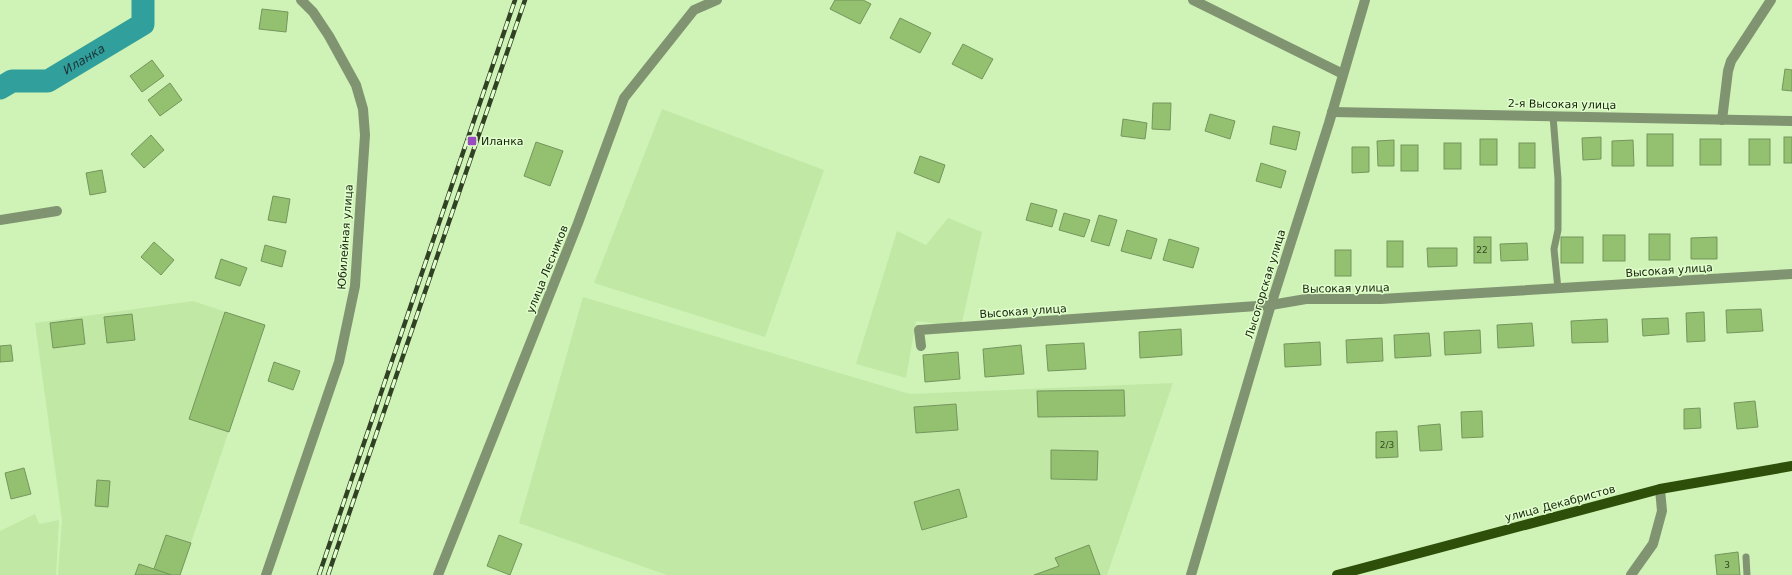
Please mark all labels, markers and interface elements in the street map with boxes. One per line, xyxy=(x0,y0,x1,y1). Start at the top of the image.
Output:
water label: Иланка xyxy=(61,41,108,77)
street label: 2-я Высокая улица xyxy=(1508,97,1616,112)
marker: Иланка xyxy=(466,135,478,147)
place label: Иланка xyxy=(481,135,524,148)
street label: Юбилейная улица xyxy=(335,184,356,290)
street label: улица Лесников xyxy=(524,223,571,315)
street label: Лысогорская улица xyxy=(1243,228,1288,340)
house number: 22 xyxy=(1476,245,1488,255)
street label: Высокая улица xyxy=(1625,261,1713,280)
street label: Высокая улица xyxy=(1302,281,1390,296)
street label: Высокая улица xyxy=(979,302,1067,321)
house number: 2/3 xyxy=(1380,440,1394,450)
street label: улица Декабристов xyxy=(1504,482,1617,524)
house number: 3 xyxy=(1724,560,1730,570)

